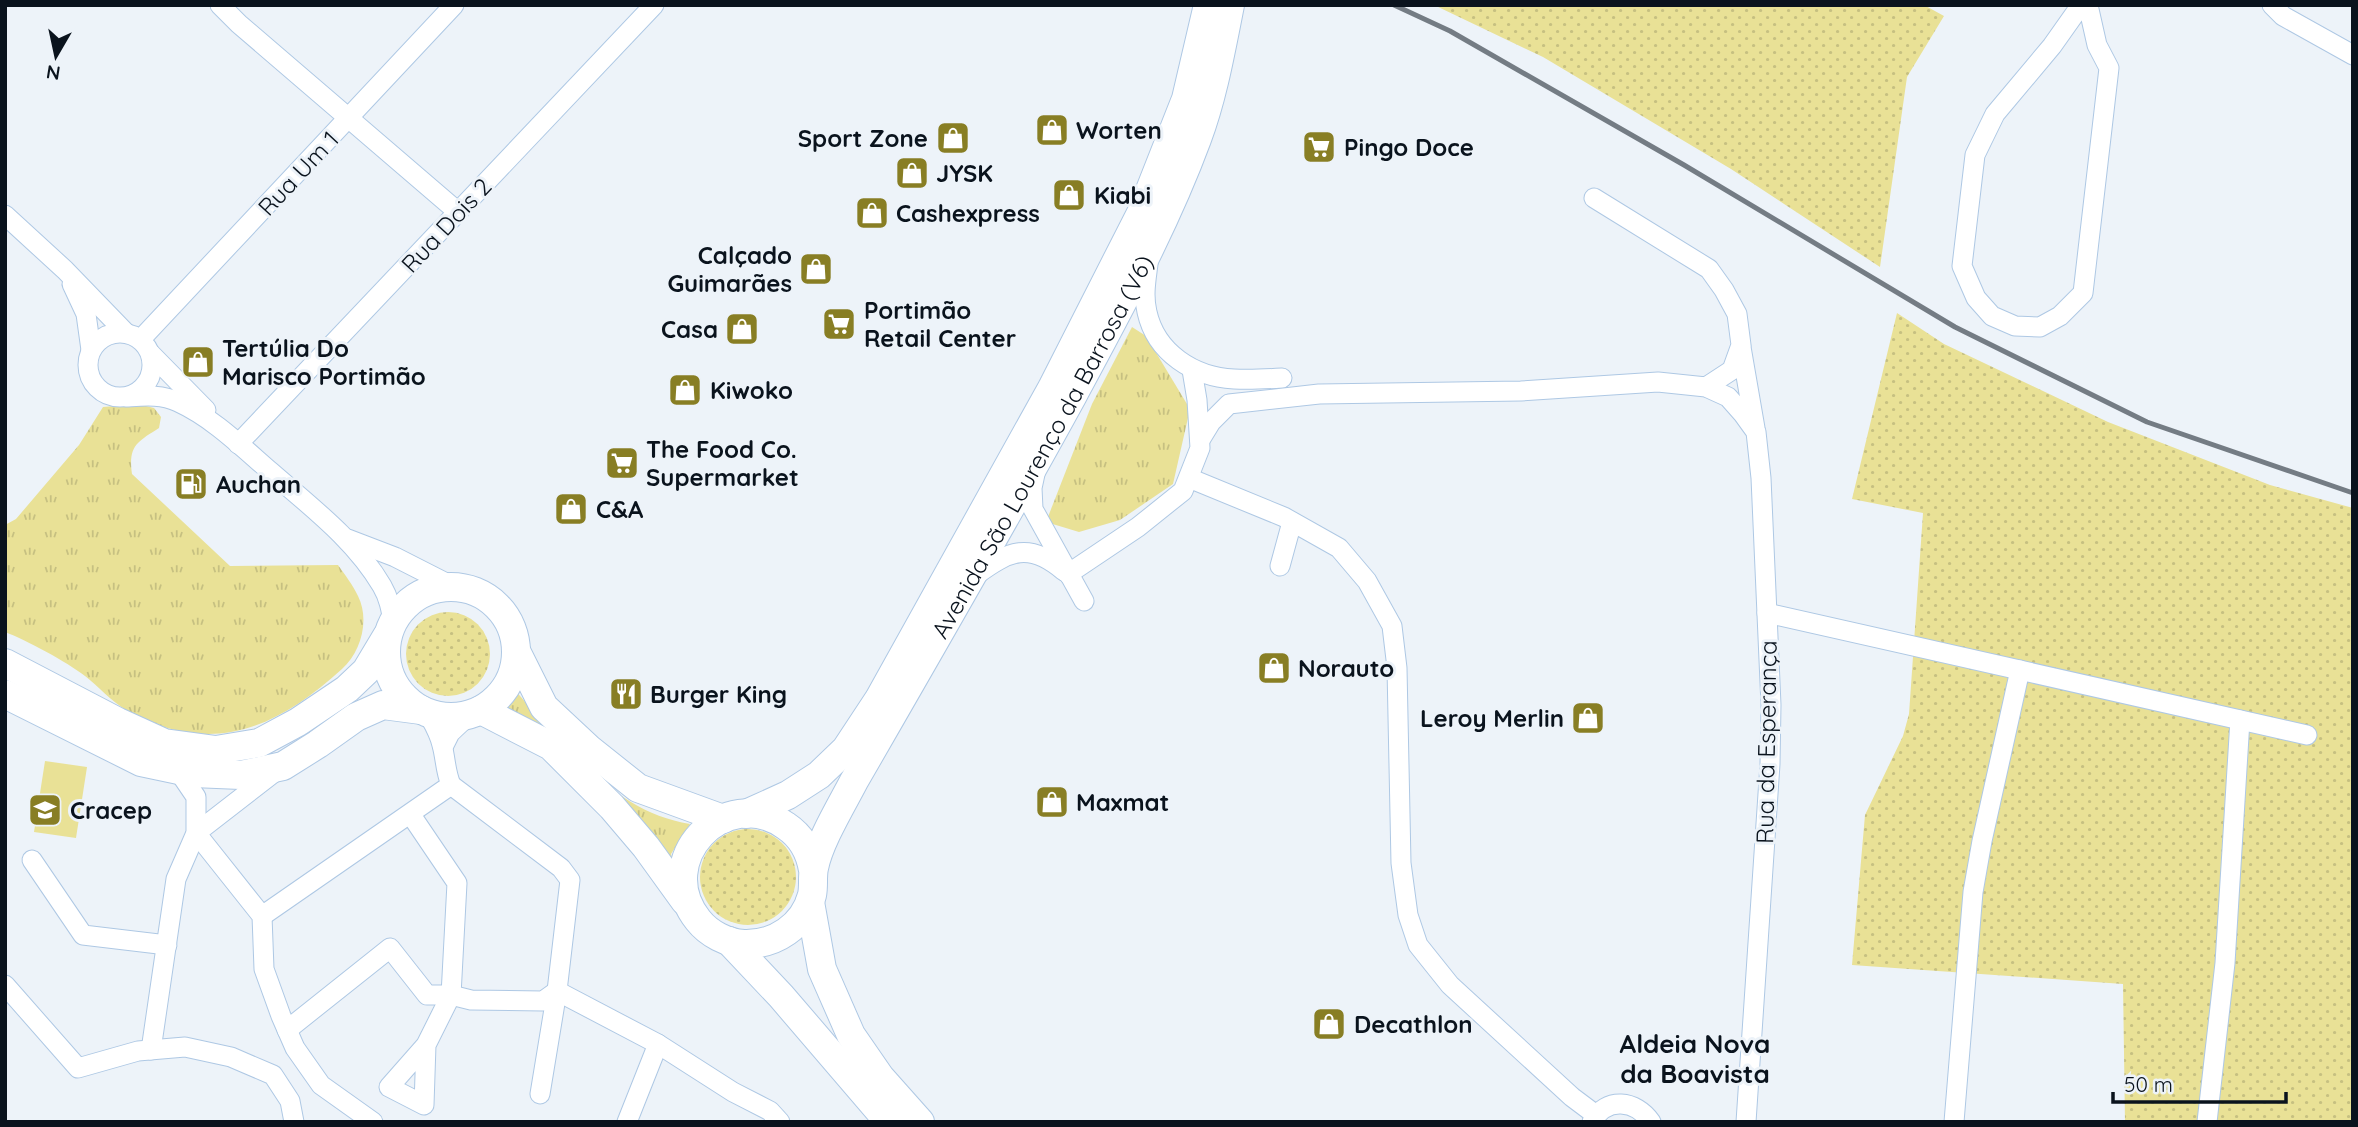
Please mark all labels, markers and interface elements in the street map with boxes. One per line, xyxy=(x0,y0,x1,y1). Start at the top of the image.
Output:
north arrow xyxy=(21,21,91,91)
text: N xyxy=(45,60,62,86)
shop icon: Worten xyxy=(1033,111,1071,149)
place label: Worten xyxy=(1076,115,1162,145)
shop icon: Sport Zone xyxy=(934,119,972,157)
place label: Sport Zone xyxy=(798,123,928,153)
street label: Rua Um 1 xyxy=(251,124,345,222)
supermarket icon: Pingo Doce xyxy=(1300,128,1338,166)
place label: Pingo Doce xyxy=(1344,132,1474,162)
shop icon: JYSK xyxy=(893,154,931,192)
place label: JYSK xyxy=(936,158,993,188)
street label: Rua Dois 2 xyxy=(395,171,497,279)
shop icon: Kiabi xyxy=(1050,176,1088,214)
place label: Kiabi xyxy=(1094,180,1151,210)
shop icon: Cashexpress xyxy=(853,194,891,232)
place label: Cashexpress xyxy=(896,198,1040,228)
place label: Calçado Guimarães xyxy=(667,240,792,298)
shop icon: Calçado Guimarães xyxy=(797,250,835,288)
street label: Avenida São Lourenço da Barrosa (V6) xyxy=(925,250,1159,644)
place label: Portimão Retail Center xyxy=(864,295,1016,353)
supermarket icon: Portimão Retail Center xyxy=(820,305,858,343)
shop icon: Casa xyxy=(723,310,761,348)
place label: Casa xyxy=(661,314,718,344)
place label: Tertúlia Do Marisco Portimão xyxy=(222,333,426,391)
shop icon: Tertúlia Do Marisco Portimão xyxy=(179,343,217,381)
shop icon: Kiwoko xyxy=(666,371,704,409)
place label: Kiwoko xyxy=(710,375,793,405)
place label: The Food Co. Supermarket xyxy=(646,434,799,492)
supermarket icon: The Food Co. Supermarket xyxy=(603,444,641,482)
fuel station icon: Auchan xyxy=(172,465,210,503)
place label: Auchan xyxy=(216,469,301,499)
shop icon: C&A xyxy=(552,490,590,528)
place label: C&A xyxy=(596,494,644,524)
street label: Rua da Esperança xyxy=(1749,640,1783,844)
shop icon: Norauto xyxy=(1255,649,1293,687)
place label: Norauto xyxy=(1298,653,1394,683)
restaurant icon: Burger King xyxy=(607,675,645,713)
place label: Burger King xyxy=(650,679,787,709)
shop icon: Leroy Merlin xyxy=(1569,699,1607,737)
place label: Leroy Merlin xyxy=(1420,703,1564,733)
shop icon: Maxmat xyxy=(1033,783,1071,821)
place label: Maxmat xyxy=(1076,787,1169,817)
school or university icon: Cracep xyxy=(26,791,64,829)
place label: Cracep xyxy=(70,795,152,825)
shop icon: Decathlon xyxy=(1310,1005,1348,1043)
place label: Decathlon xyxy=(1354,1009,1472,1039)
district label: Aldeia Nova da Boavista xyxy=(1620,1027,1770,1090)
scale bar xyxy=(2113,1060,2286,1104)
text: 50 m xyxy=(2124,1071,2173,1097)

